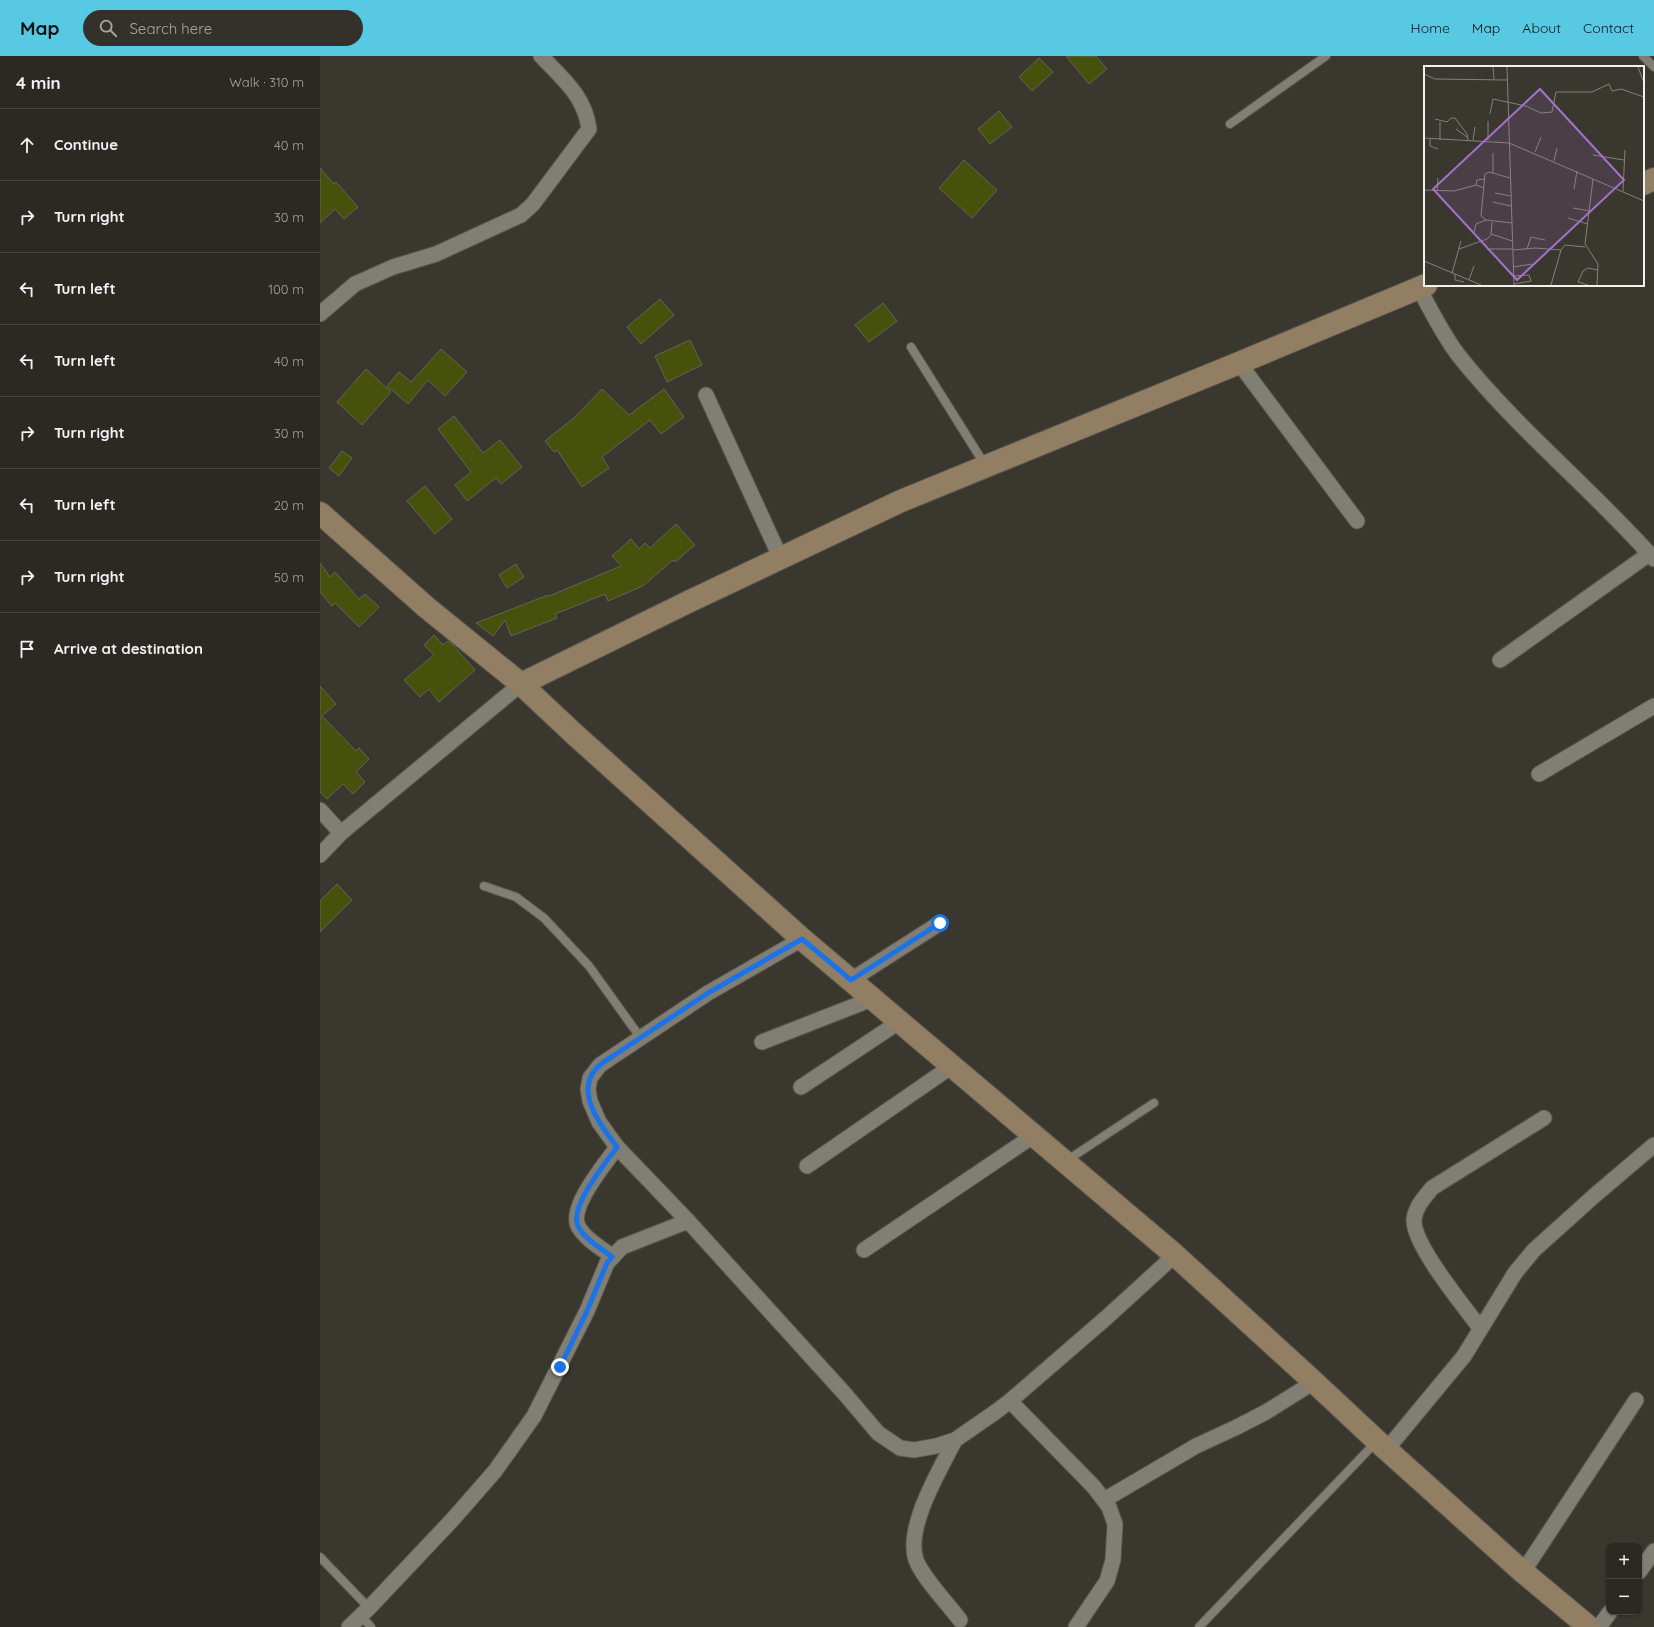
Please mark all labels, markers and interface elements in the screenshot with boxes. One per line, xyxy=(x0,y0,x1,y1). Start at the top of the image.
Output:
search box xyxy=(83,10,363,46)
text: Map xyxy=(20,16,59,40)
icon: search xyxy=(97,17,119,39)
text: Search here xyxy=(129,19,212,38)
text: Home xyxy=(1411,19,1450,37)
text: Map xyxy=(1472,19,1500,37)
text: About xyxy=(1522,19,1561,37)
text: Contact xyxy=(1583,19,1634,37)
inset map xyxy=(1424,66,1644,286)
text: 4 min xyxy=(16,72,61,93)
text: Walk · 310 m xyxy=(229,74,304,90)
icon: ahead xyxy=(16,134,38,156)
text: Continue xyxy=(54,135,118,154)
text: 40 m xyxy=(274,137,304,153)
icon: right xyxy=(16,206,38,228)
text: Turn right xyxy=(54,207,125,226)
text: 30 m xyxy=(274,209,304,225)
icon: left xyxy=(16,278,38,300)
text: Turn left xyxy=(54,279,116,298)
text: 100 m xyxy=(268,281,304,297)
icon: left xyxy=(16,350,38,372)
text: Turn left xyxy=(54,351,116,370)
text: 40 m xyxy=(274,353,304,369)
icon: right xyxy=(16,422,38,444)
text: Turn right xyxy=(54,423,125,442)
text: 30 m xyxy=(274,425,304,441)
icon: left xyxy=(16,494,38,516)
text: Turn left xyxy=(54,495,116,514)
text: 20 m xyxy=(274,497,304,513)
icon: right xyxy=(16,566,38,588)
text: Turn right xyxy=(54,567,125,586)
text: 50 m xyxy=(274,569,304,585)
icon: arrive xyxy=(16,638,38,660)
text: Arrive at destination xyxy=(54,639,203,658)
route start xyxy=(931,914,949,932)
route end xyxy=(551,1358,569,1376)
map controls xyxy=(1606,1543,1642,1615)
button: + xyxy=(1606,1543,1642,1579)
button: − xyxy=(1606,1579,1642,1615)

